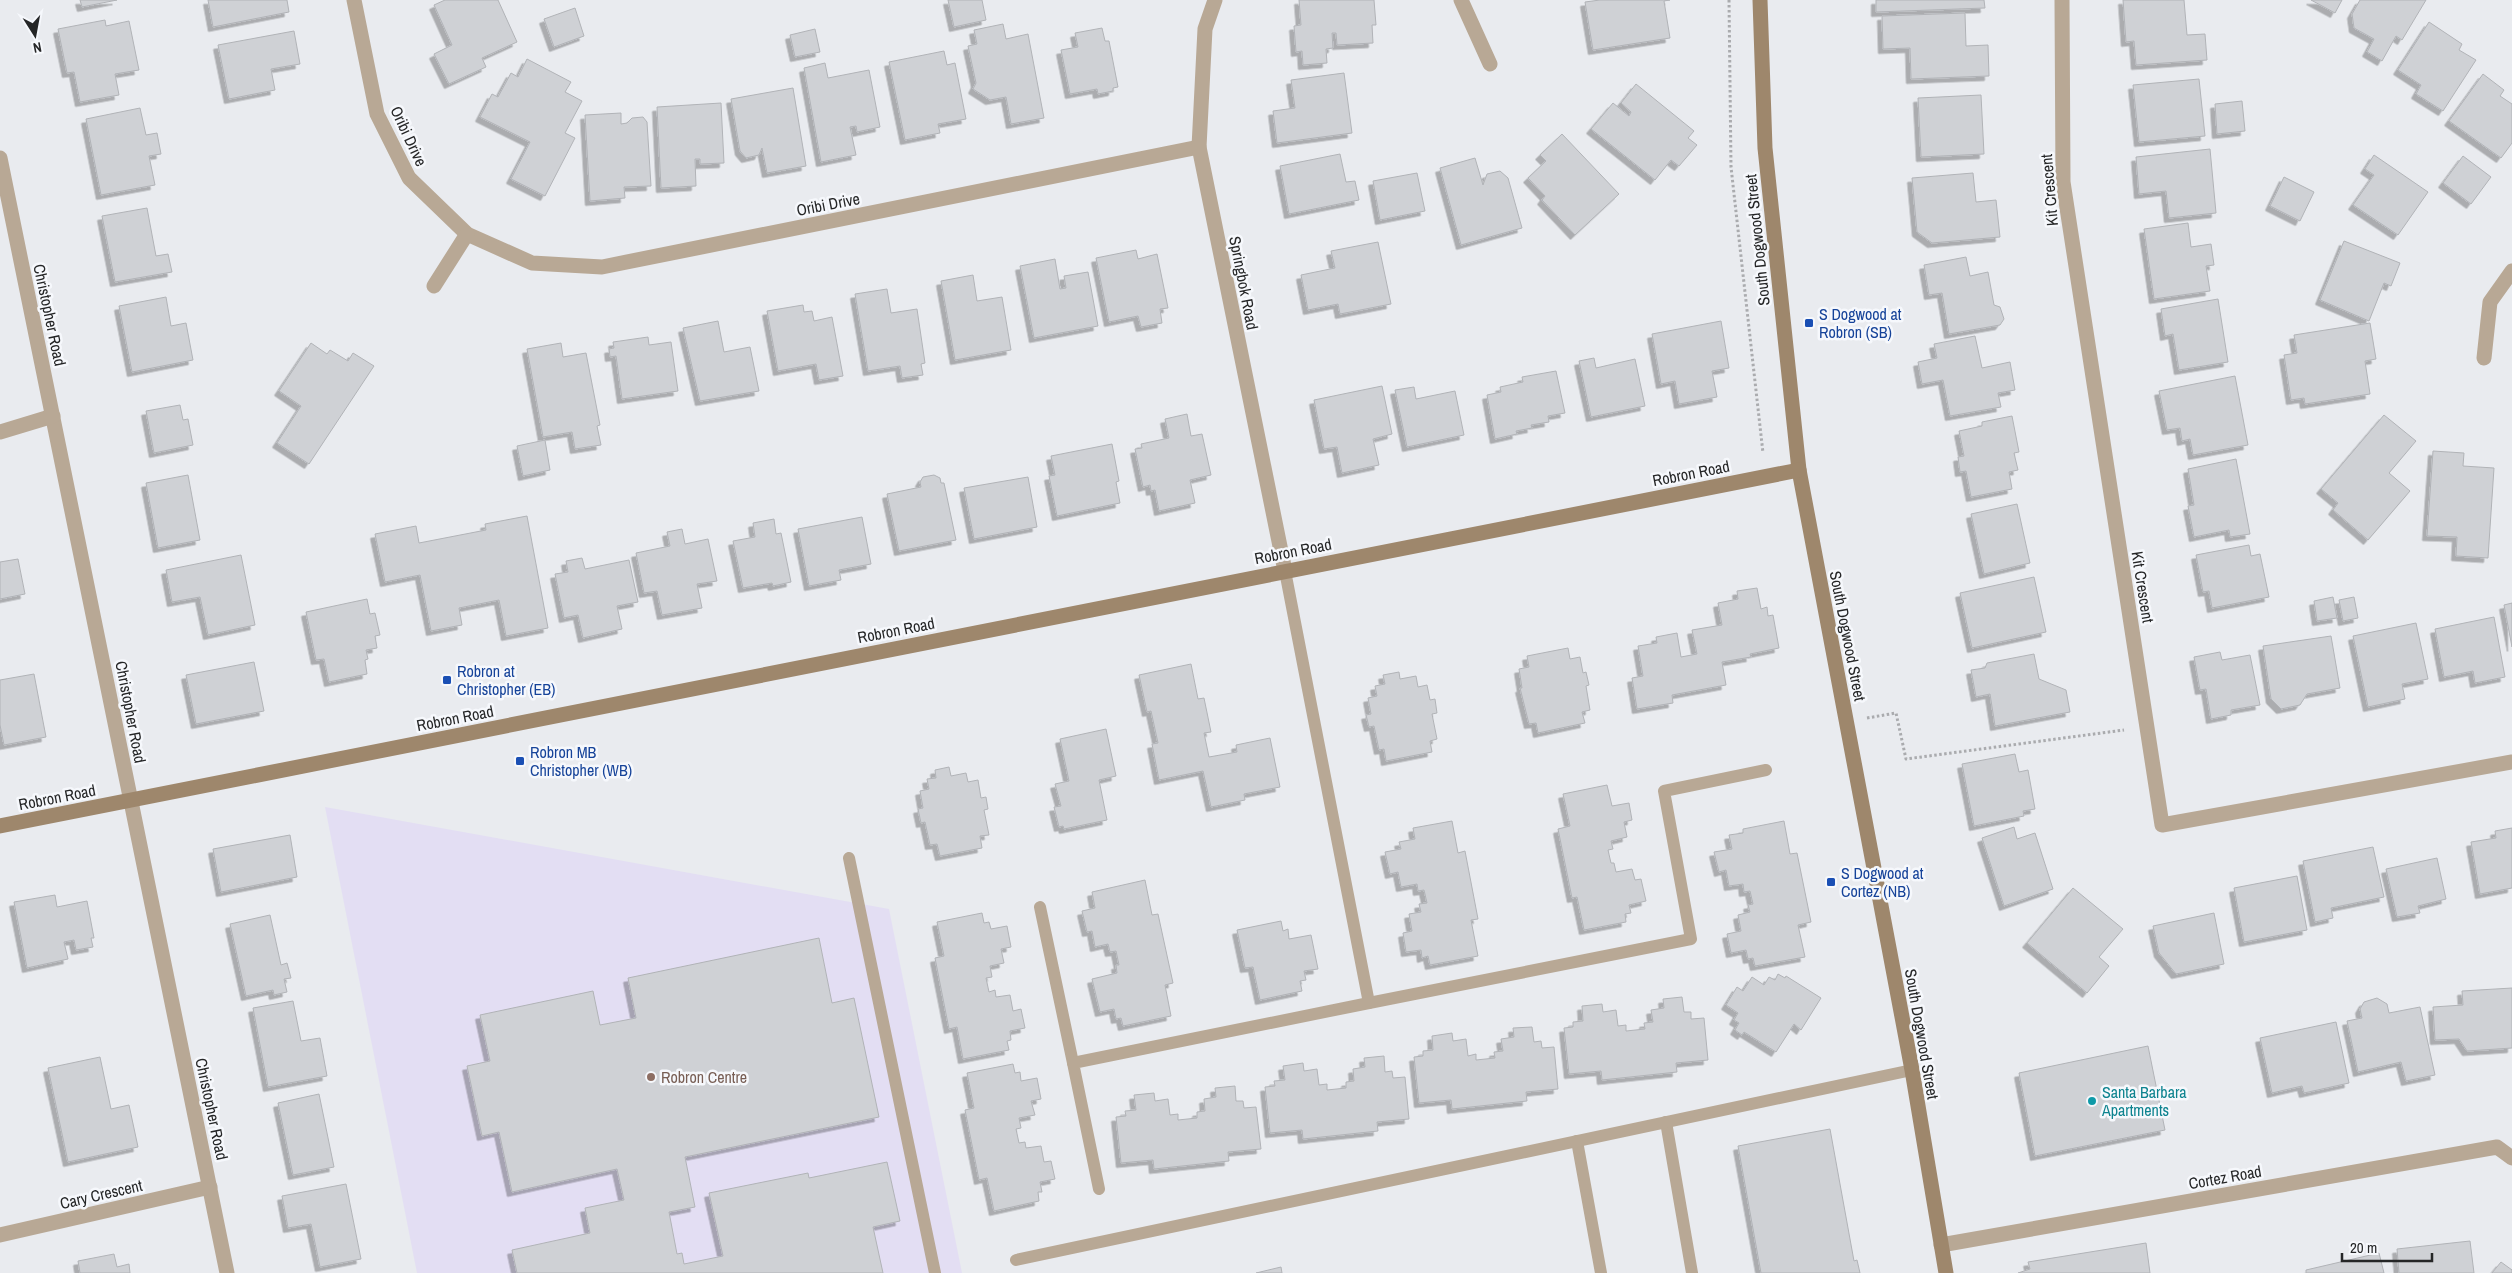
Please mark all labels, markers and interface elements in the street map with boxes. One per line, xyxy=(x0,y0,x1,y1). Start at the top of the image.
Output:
north arrow xyxy=(10,10,60,60)
text: N xyxy=(32,38,43,57)
street label: Oribi Drive xyxy=(385,102,433,170)
street label: Kit Crescent xyxy=(2035,153,2063,227)
street label: South Dogwood Street xyxy=(1739,173,1775,307)
street label: Oribi Drive xyxy=(794,187,862,221)
street label: Springbok Road xyxy=(1224,234,1264,332)
street label: Christopher Road xyxy=(28,262,72,368)
place label: S Dogwood at Robron (SB) xyxy=(1819,303,1902,343)
marker: S Dogwood at Robron (SB) xyxy=(1803,317,1815,329)
street label: Robron Road xyxy=(1651,455,1731,491)
street label: Robron Road xyxy=(1253,533,1333,569)
street label: Kit Crescent xyxy=(2126,550,2160,625)
street label: South Dogwood Street xyxy=(1825,569,1871,703)
street label: Robron Road xyxy=(856,612,936,648)
street label: Christopher Road xyxy=(110,659,152,765)
place label: Robron at Christopher (EB) xyxy=(457,660,555,700)
marker: Robron at Christopher (EB) xyxy=(441,674,453,686)
street label: Robron Road xyxy=(415,700,495,736)
place label: Robron MB Christopher (WB) xyxy=(530,741,632,781)
marker: Robron MB Christopher (WB) xyxy=(514,755,526,767)
street label: Robron Road xyxy=(17,779,97,815)
place label: S Dogwood at Cortez (NB) xyxy=(1841,862,1924,902)
marker: S Dogwood at Cortez (NB) xyxy=(1825,876,1837,888)
street label: South Dogwood Street xyxy=(1900,967,1944,1101)
street label: Christopher Road xyxy=(190,1056,234,1162)
place label: Robron Centre xyxy=(661,1066,747,1088)
marker: Robron Centre xyxy=(645,1071,657,1083)
place label: Santa Barbara Apartments xyxy=(2101,1081,2187,1121)
marker: Santa Barbara Apartments xyxy=(2086,1095,2098,1107)
street label: Cortez Road xyxy=(2187,1160,2263,1194)
street label: Cary Crescent xyxy=(58,1174,145,1214)
scale bar xyxy=(2342,1230,2432,1262)
text: 20 m xyxy=(2350,1237,2377,1258)

